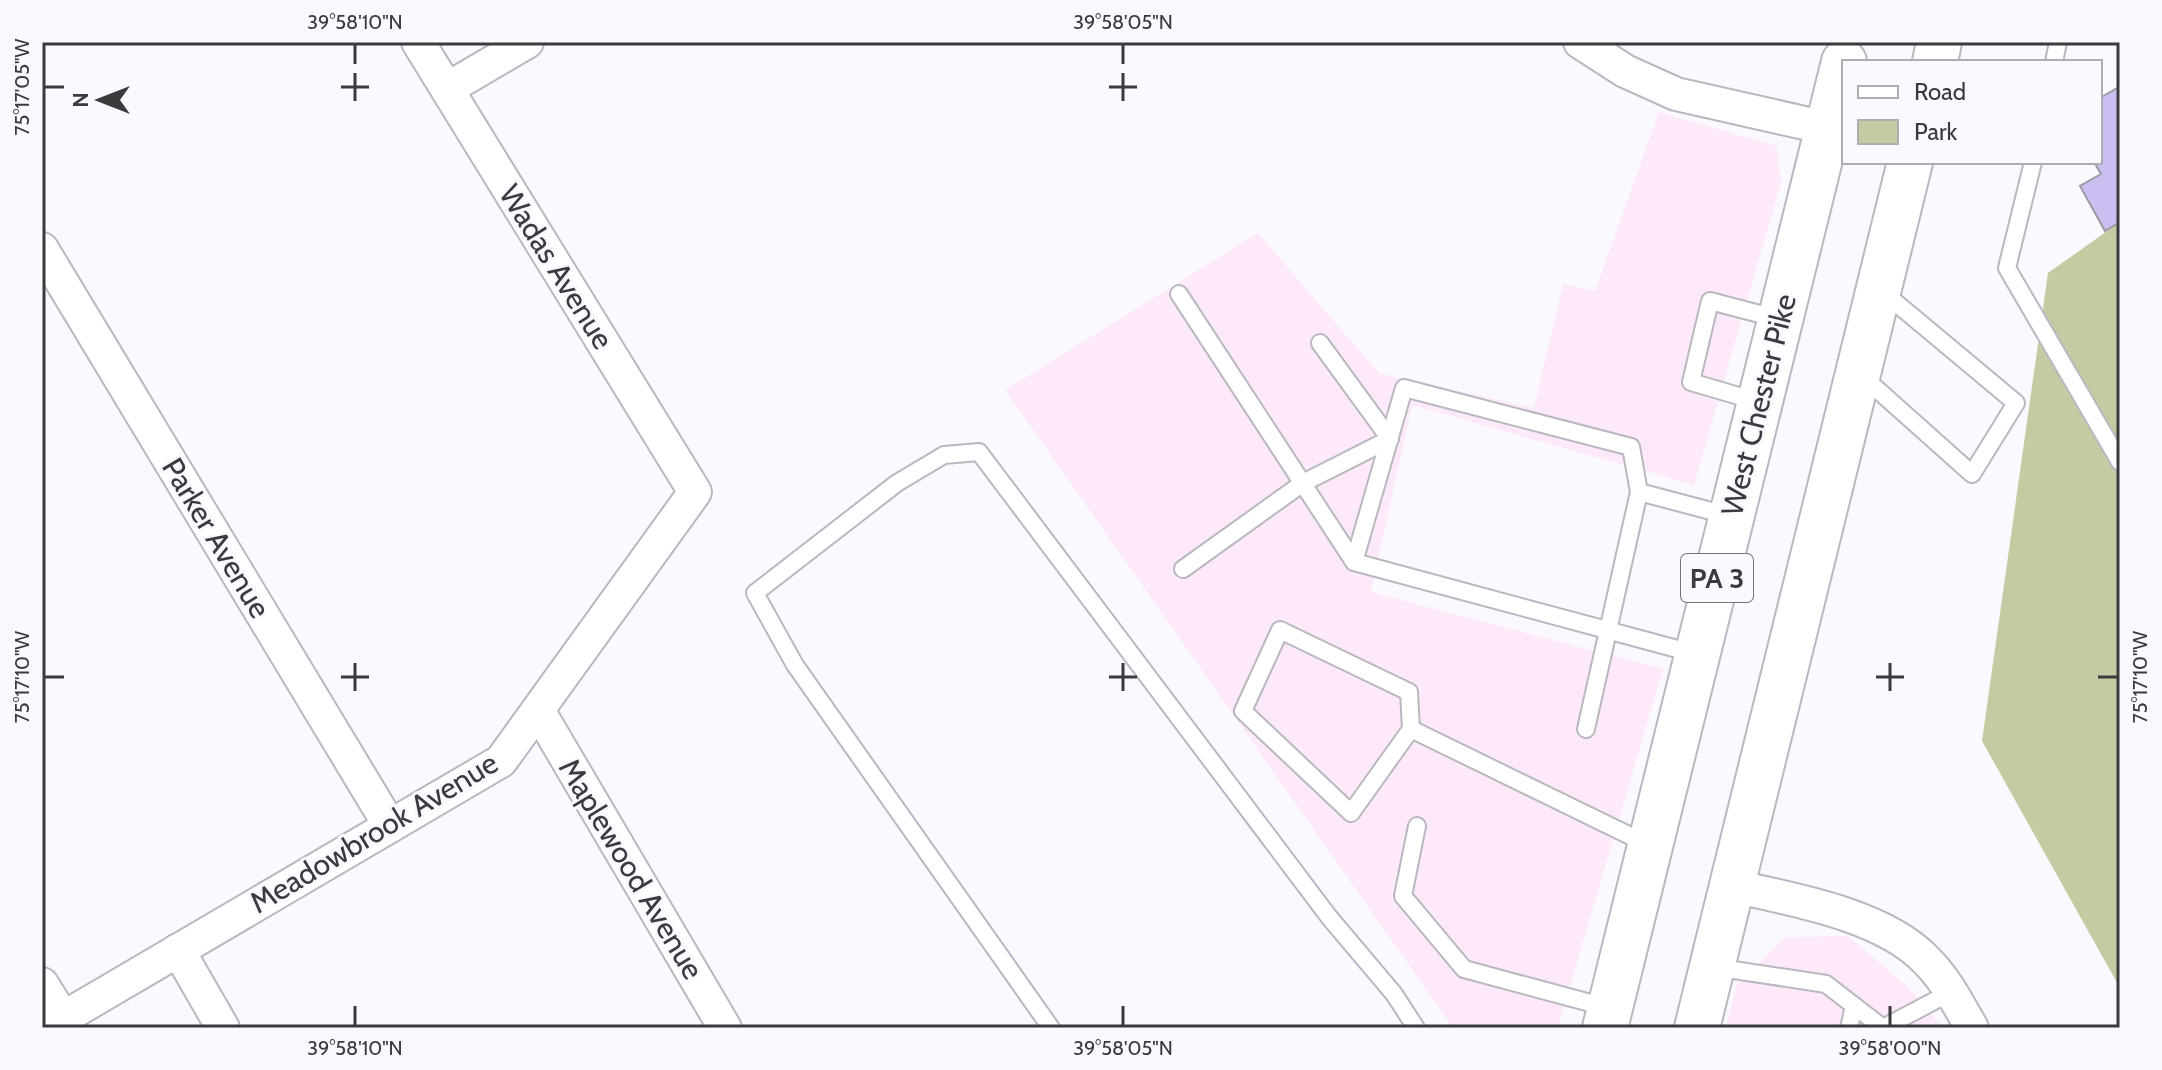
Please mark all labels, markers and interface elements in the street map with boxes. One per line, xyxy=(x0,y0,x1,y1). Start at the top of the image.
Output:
text: 39°58'10"N xyxy=(307,10,403,34)
text: 39°58'05"N xyxy=(1073,10,1173,34)
text: 75°17'05"W xyxy=(10,38,34,135)
north arrow xyxy=(60,60,140,140)
legend xyxy=(1842,60,2102,164)
text: Road xyxy=(1914,77,1966,106)
text: N xyxy=(67,92,94,108)
text: Park xyxy=(1914,117,1957,146)
street label: Wadas Avenue xyxy=(491,178,622,356)
street label: West Chester Pike xyxy=(1713,290,1804,520)
street label: Parker Avenue xyxy=(154,451,279,624)
road number: PA 3 xyxy=(1681,554,1753,602)
text: 75°17'10"W xyxy=(10,631,34,723)
text: 75°17'10"W xyxy=(2128,631,2152,723)
street label: Meadowbrook Avenue xyxy=(243,744,504,921)
street label: Maplewood Avenue xyxy=(551,752,712,986)
text: 39°58'10"N xyxy=(307,1036,403,1060)
text: 39°58'05"N xyxy=(1073,1036,1173,1060)
text: 39°58'00"N xyxy=(1839,1036,1941,1060)

